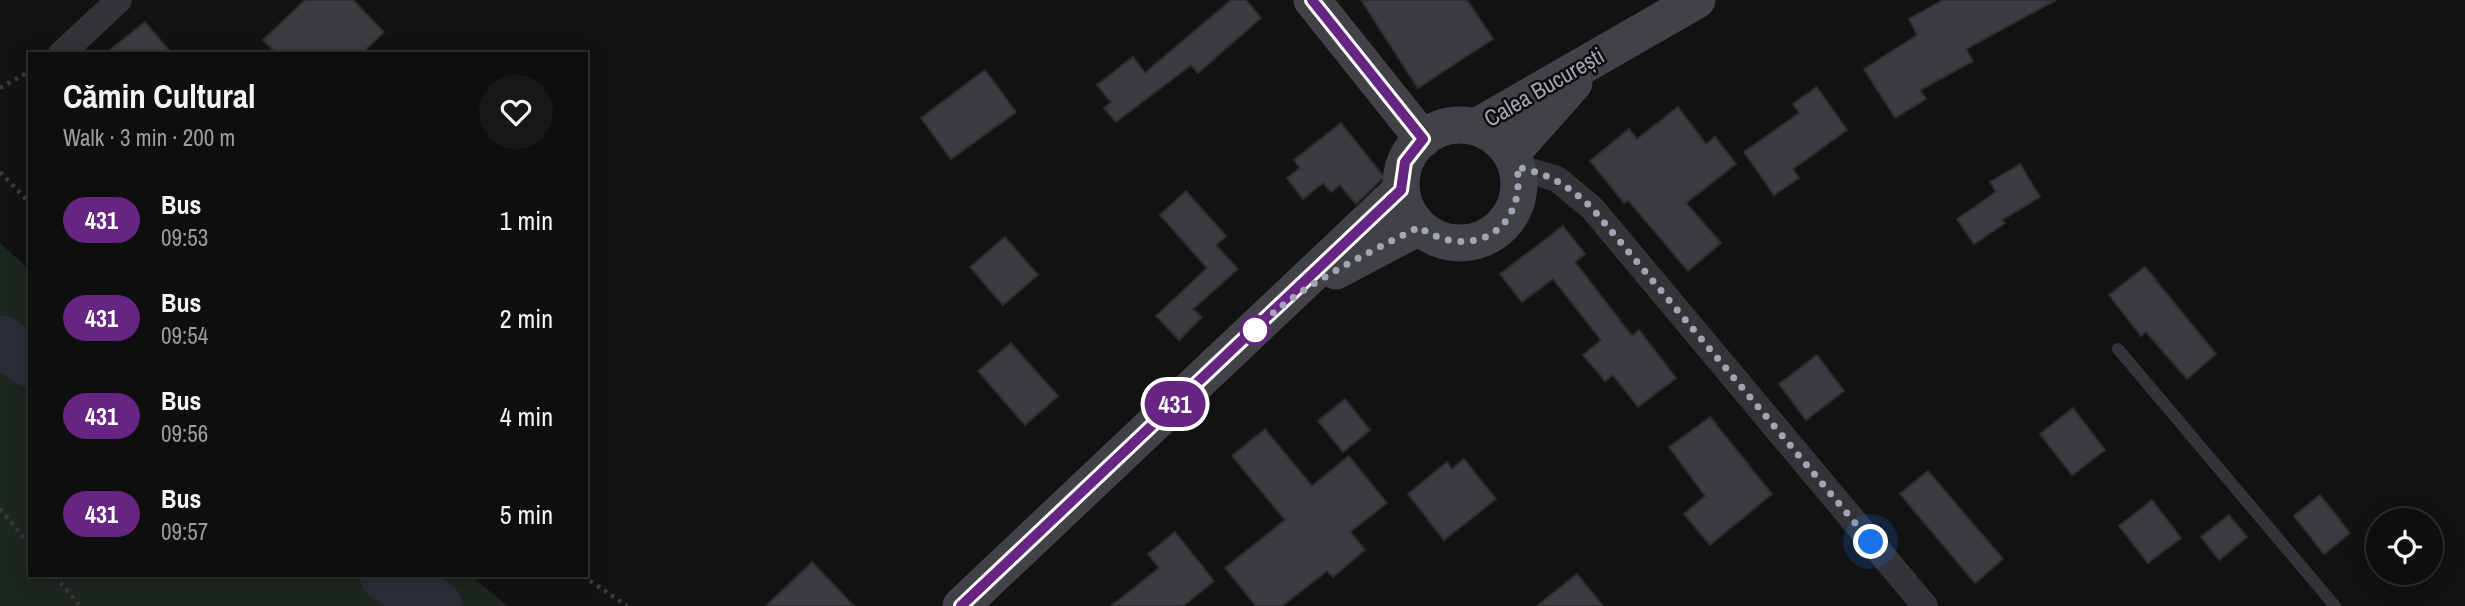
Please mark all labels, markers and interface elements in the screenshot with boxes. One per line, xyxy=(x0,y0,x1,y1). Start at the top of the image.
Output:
street label: Calea București xyxy=(1478,40,1610,134)
text: Cămin Cultural xyxy=(63,74,255,118)
button: heart xyxy=(479,75,553,149)
text: Walk · 3 min · 200 m xyxy=(63,122,235,153)
text: Bus xyxy=(161,187,201,222)
text: 1 min xyxy=(500,203,553,238)
text: 431 xyxy=(85,204,118,236)
text: 09:53 xyxy=(161,222,208,253)
text: Bus xyxy=(161,285,201,320)
text: 2 min xyxy=(500,301,553,336)
text: 431 xyxy=(85,302,118,334)
unlabelled marker xyxy=(1240,315,1270,345)
text: 09:54 xyxy=(161,320,208,351)
line badge: 431 xyxy=(1135,381,1215,427)
text: Bus xyxy=(161,383,201,418)
text: 431 xyxy=(1159,388,1191,420)
text: 4 min xyxy=(500,399,553,434)
text: 431 xyxy=(85,400,118,432)
text: 09:56 xyxy=(161,418,208,449)
text: Bus xyxy=(161,481,201,516)
text: 5 min xyxy=(500,497,553,532)
text: 431 xyxy=(85,498,118,530)
map controls xyxy=(2366,508,2443,585)
button: locate xyxy=(2366,508,2443,585)
text: 09:57 xyxy=(161,516,208,547)
your location xyxy=(1853,524,1888,559)

